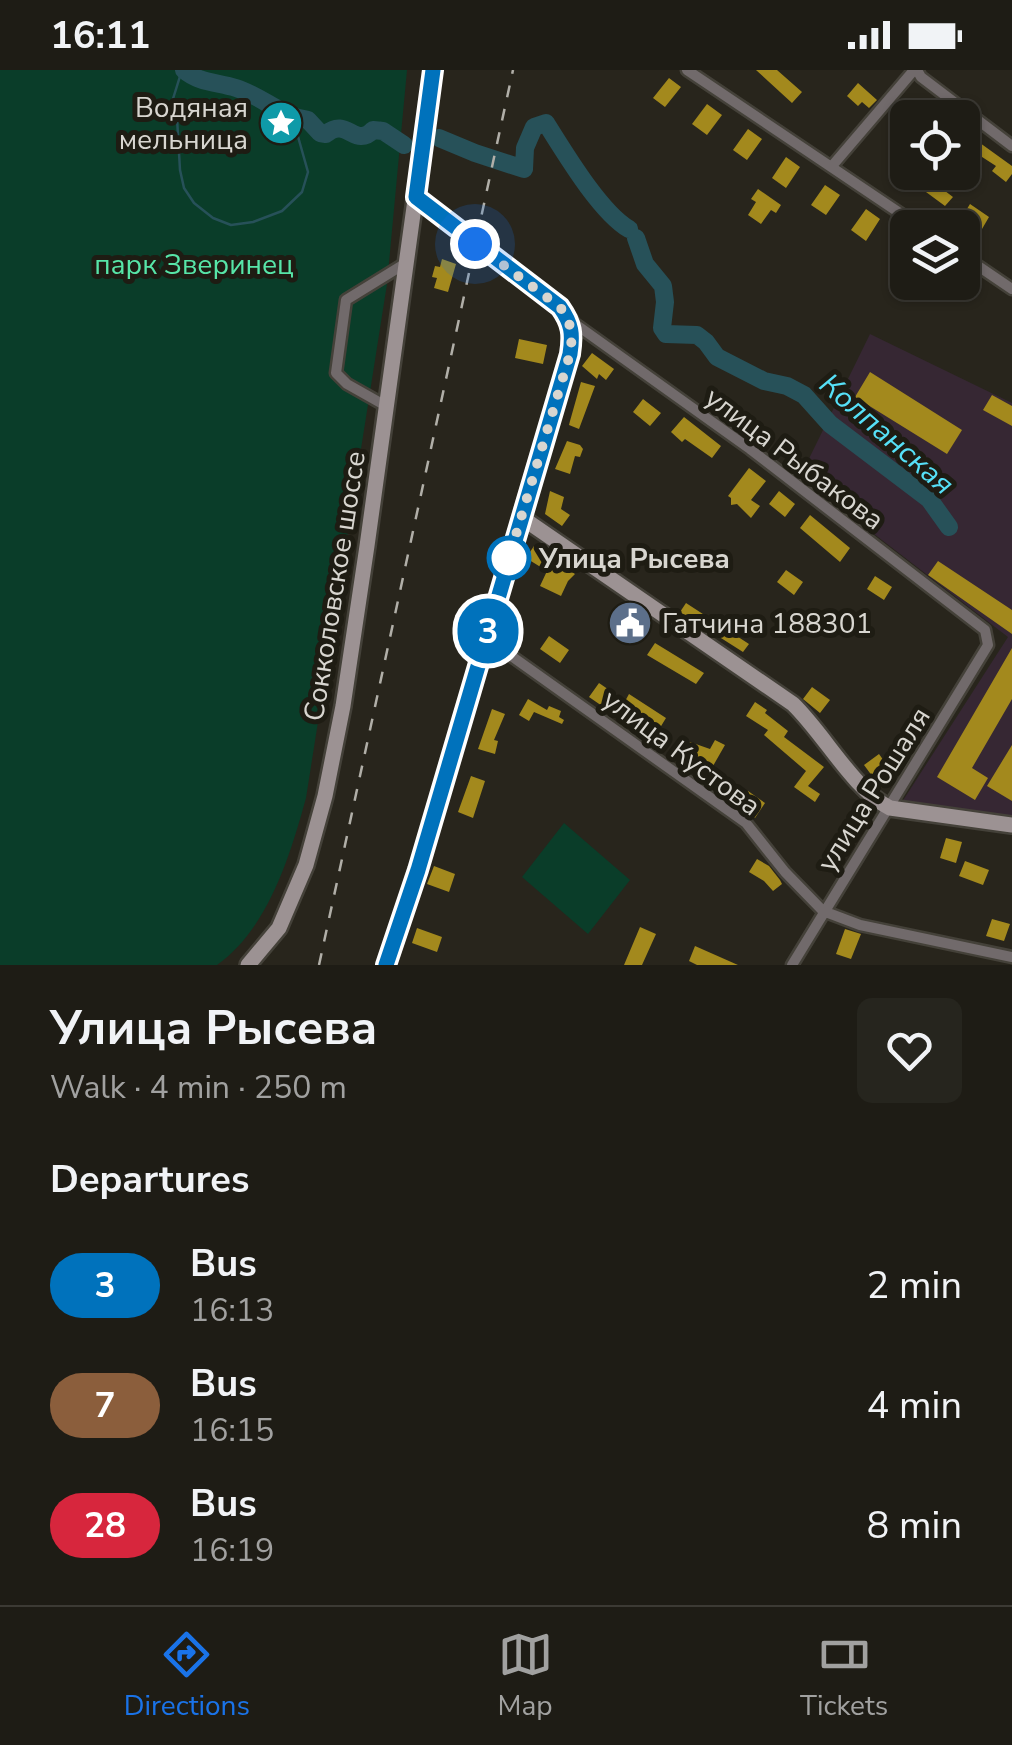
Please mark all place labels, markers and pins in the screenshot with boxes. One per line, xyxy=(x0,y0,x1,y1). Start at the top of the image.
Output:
place label: Водяная мельница xyxy=(119,89,248,159)
place icon: Водяная мельница xyxy=(258,100,304,146)
marker: Улица Рысева xyxy=(488,537,530,579)
place label: Улица Рысева xyxy=(538,540,730,578)
public building icon: Гатчина 188301 xyxy=(607,600,653,646)
place label: Гатчина 188301 xyxy=(662,605,872,643)

